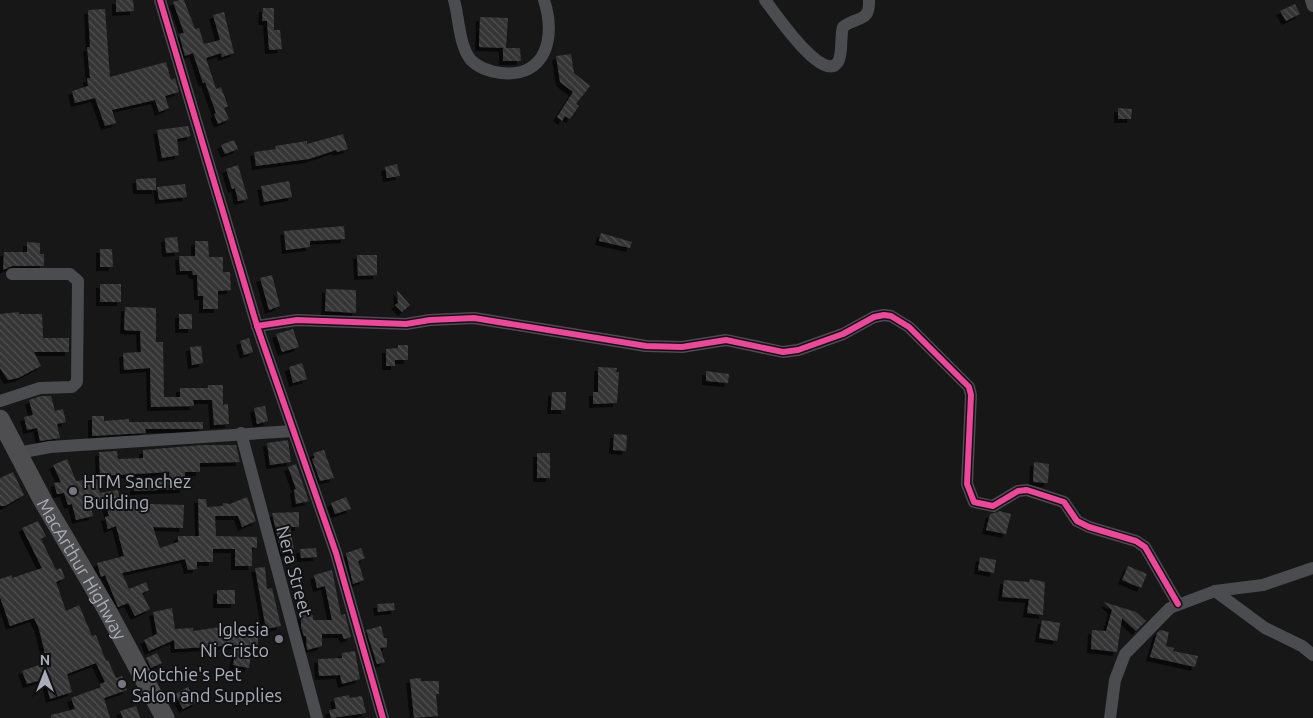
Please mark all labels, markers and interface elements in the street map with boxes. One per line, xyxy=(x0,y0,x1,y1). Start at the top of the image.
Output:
place label: HTM Sanchez Building xyxy=(83,471,191,512)
marker: HTM Sanchez Building xyxy=(67,485,79,497)
street label: MacArthur Highway xyxy=(34,495,131,643)
street label: Nera Street xyxy=(273,523,317,619)
place label: Iglesia Ni Cristo xyxy=(200,619,269,660)
marker: Iglesia Ni Cristo xyxy=(273,633,285,645)
north arrow xyxy=(20,648,70,698)
text: N xyxy=(40,652,50,668)
place label: Motchie's Pet Salon and Supplies xyxy=(132,664,282,705)
marker: Motchie's Pet Salon and Supplies xyxy=(116,678,128,690)

